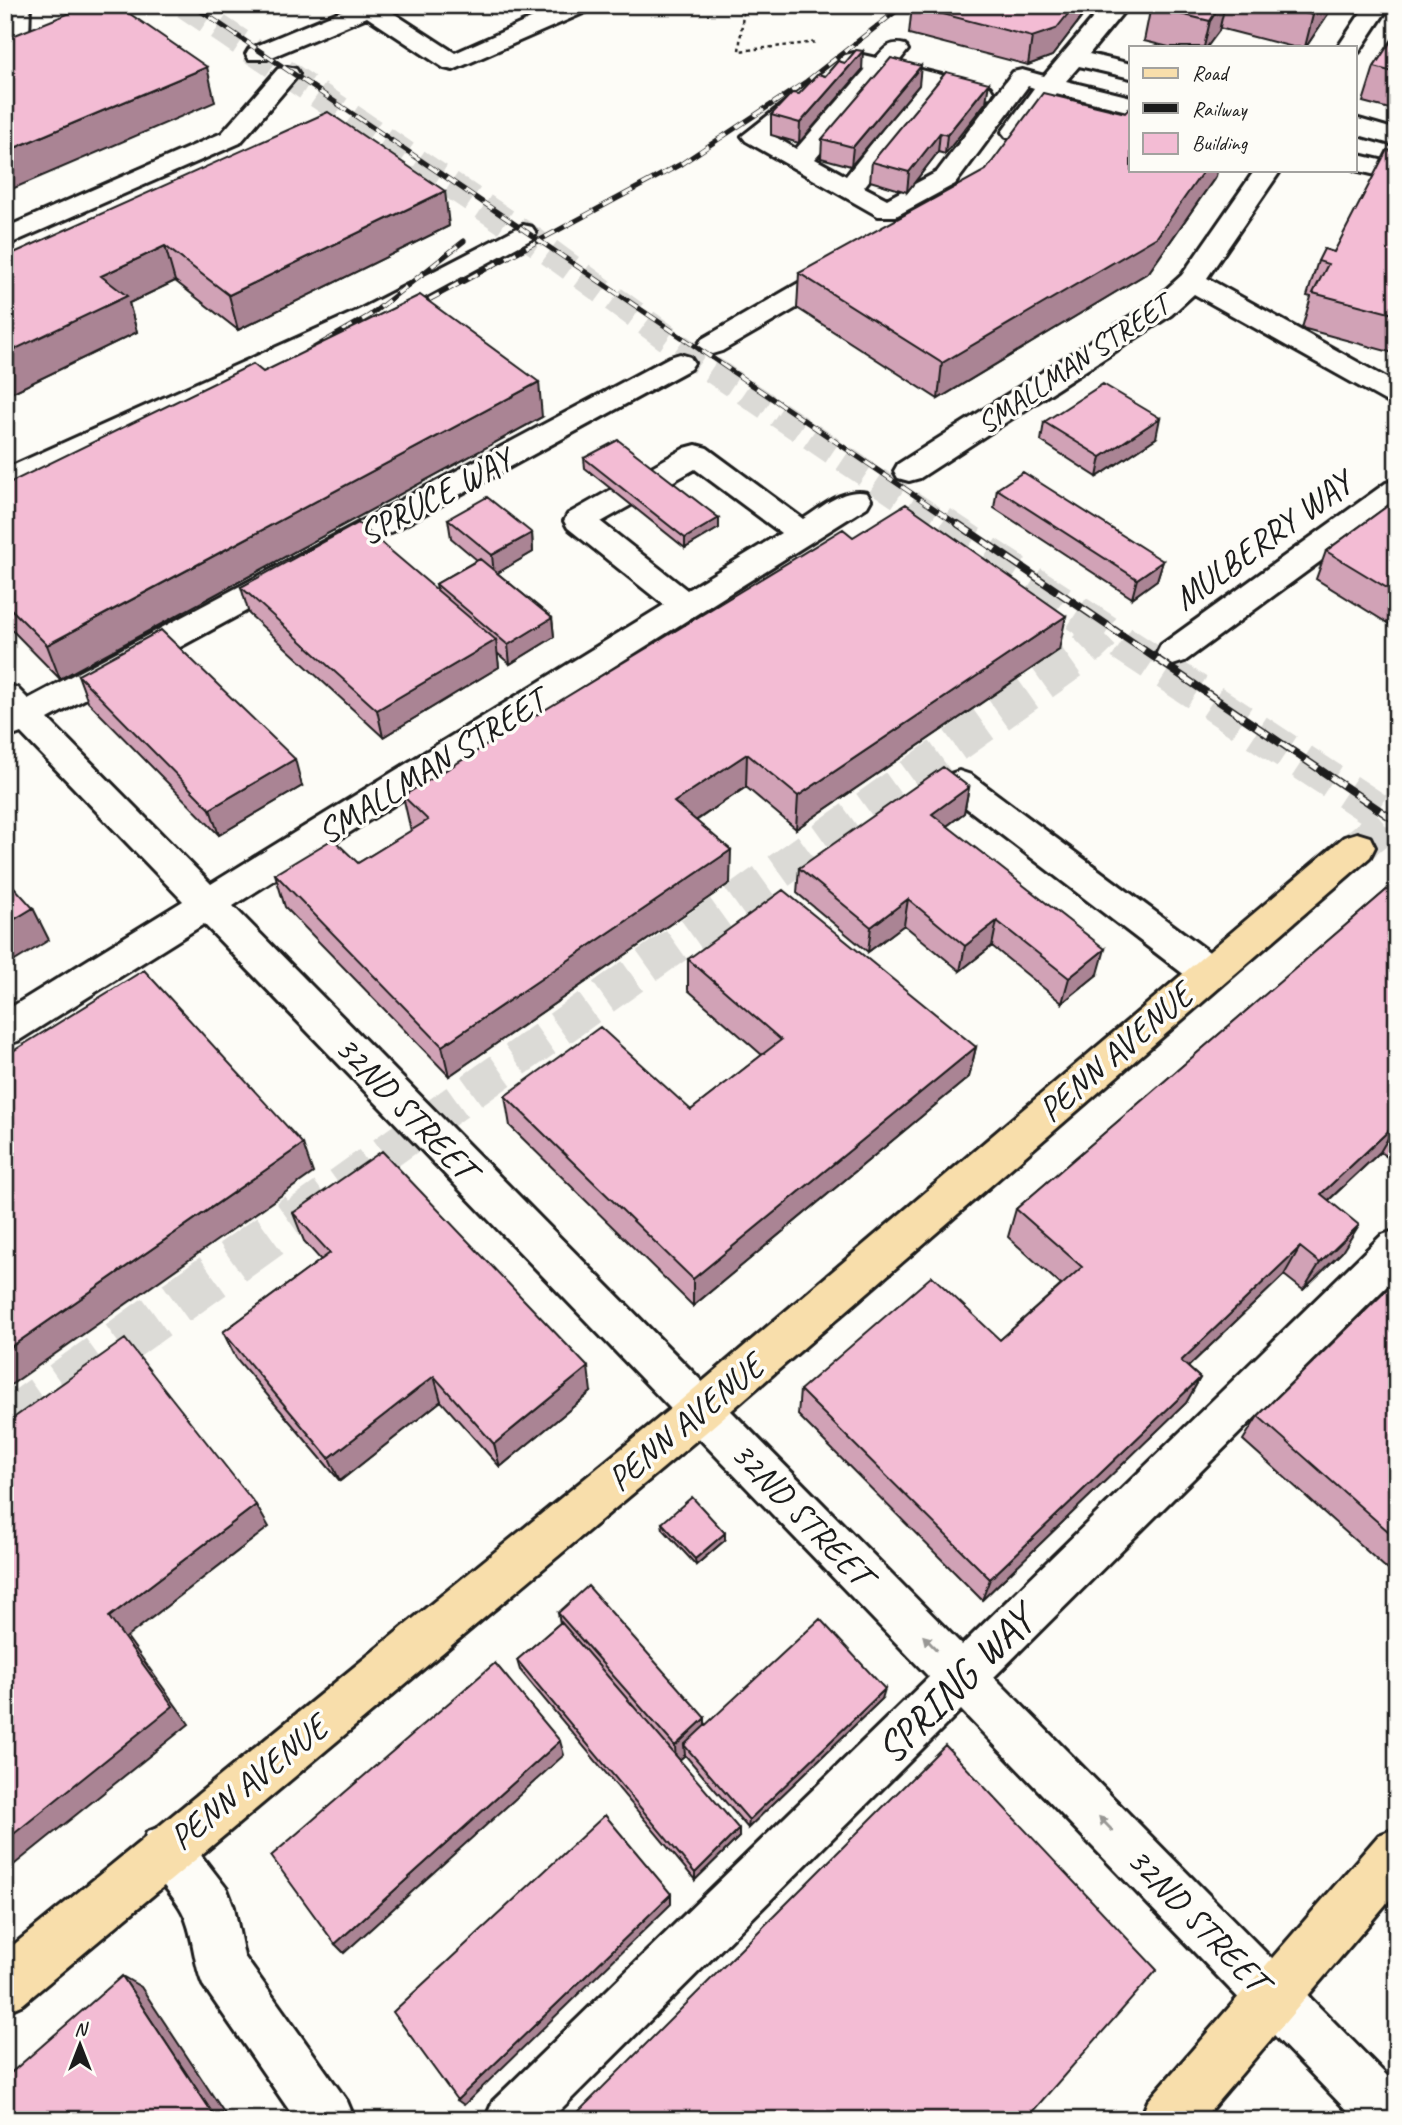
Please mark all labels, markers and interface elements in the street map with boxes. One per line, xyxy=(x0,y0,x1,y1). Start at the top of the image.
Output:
legend xyxy=(1129,46,1356,172)
text: Road xyxy=(1192,60,1231,86)
text: Railway xyxy=(1192,96,1248,122)
text: Building xyxy=(1192,130,1249,156)
street label: SMALLMAN STREET xyxy=(970,282,1182,442)
street label: SPRUCE WAY xyxy=(351,435,524,556)
street label: MULBERRY WAY xyxy=(1164,457,1365,620)
street label: SMALLMAN STREET xyxy=(309,674,560,855)
street label: PENN AVENUE xyxy=(1029,970,1206,1132)
street label: 32ND STREET xyxy=(325,1025,492,1196)
street label: PENN AVENUE xyxy=(598,1341,776,1501)
street label: 32ND STREET xyxy=(721,1431,888,1602)
street label: SPRING WAY xyxy=(865,1589,1051,1775)
one-way arrow xyxy=(921,1635,938,1652)
street label: PENN AVENUE xyxy=(160,1702,340,1860)
one-way arrow xyxy=(1098,1816,1114,1833)
street label: 32ND STREET xyxy=(1117,1837,1284,2008)
north arrow xyxy=(46,2010,116,2080)
text: N xyxy=(74,2017,89,2041)

